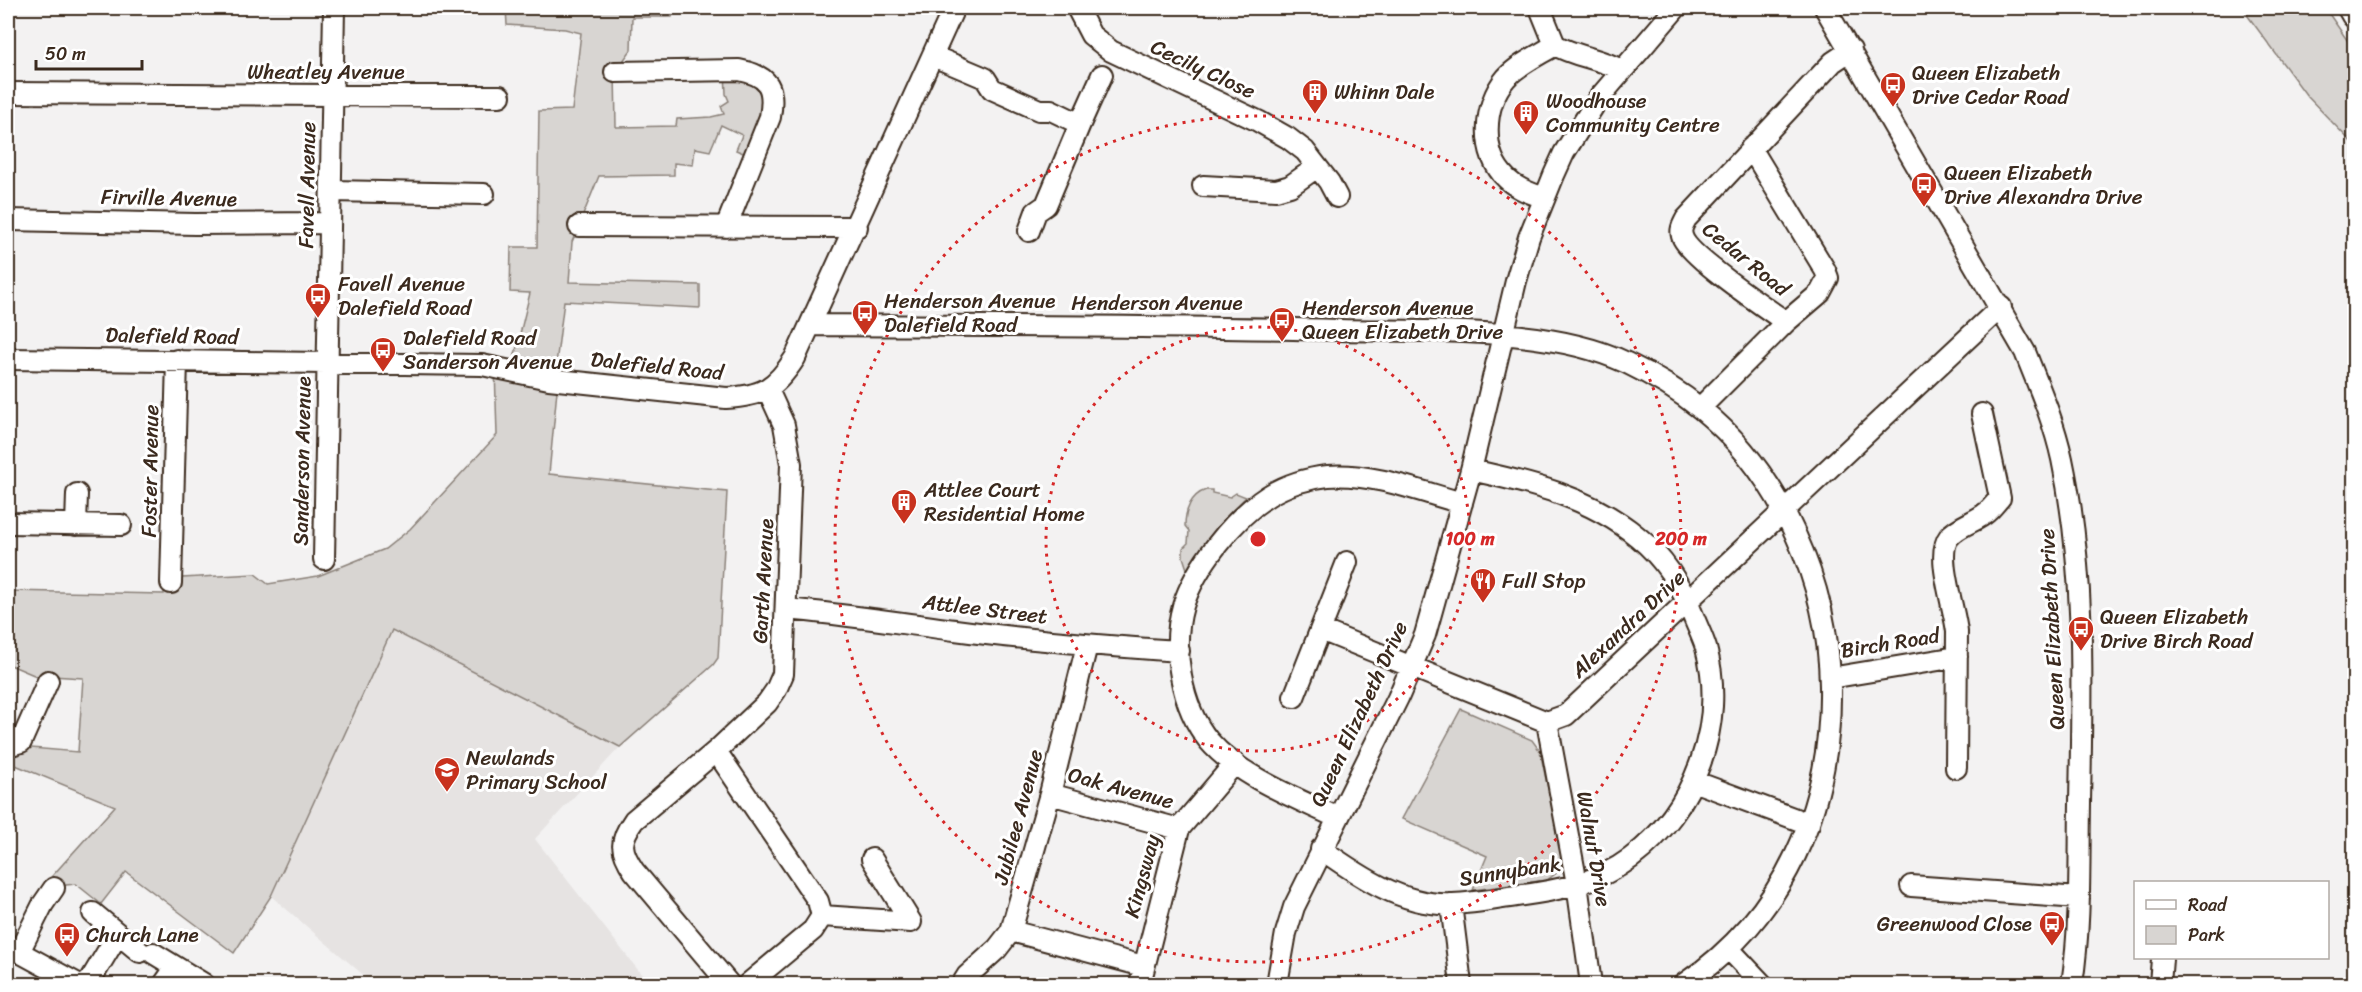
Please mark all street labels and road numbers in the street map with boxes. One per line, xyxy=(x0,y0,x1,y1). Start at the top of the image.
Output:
street label: Cecily Close xyxy=(1144,28,1262,110)
street label: Wheatley Avenue xyxy=(247,53,405,91)
street label: Favell Avenue xyxy=(287,121,327,249)
street label: Firville Avenue xyxy=(101,178,237,218)
street label: Cedar Road xyxy=(1694,211,1800,308)
street label: Henderson Avenue xyxy=(1071,284,1243,322)
street label: Dalefield Road xyxy=(105,316,241,356)
street label: Dalefield Road xyxy=(589,340,727,392)
street label: Sanderson Avenue xyxy=(282,376,322,546)
street label: Foster Avenue xyxy=(130,404,170,538)
street label: Garth Avenue xyxy=(741,518,785,644)
street label: Queen Elizabeth Drive xyxy=(2028,527,2076,731)
street label: Alexandra Drive xyxy=(1561,560,1695,689)
street label: Attlee Street xyxy=(920,582,1049,635)
street label: Queen Elizabeth Drive xyxy=(1299,615,1419,813)
street label: Birch Road xyxy=(1838,616,1944,670)
street label: Jubilee Avenue xyxy=(981,745,1054,890)
street label: Oak Avenue xyxy=(1064,756,1178,820)
street label: Walnut Drive xyxy=(1565,788,1623,910)
street label: Kingsway xyxy=(1113,830,1171,922)
street label: Sunnybank xyxy=(1456,844,1564,898)

